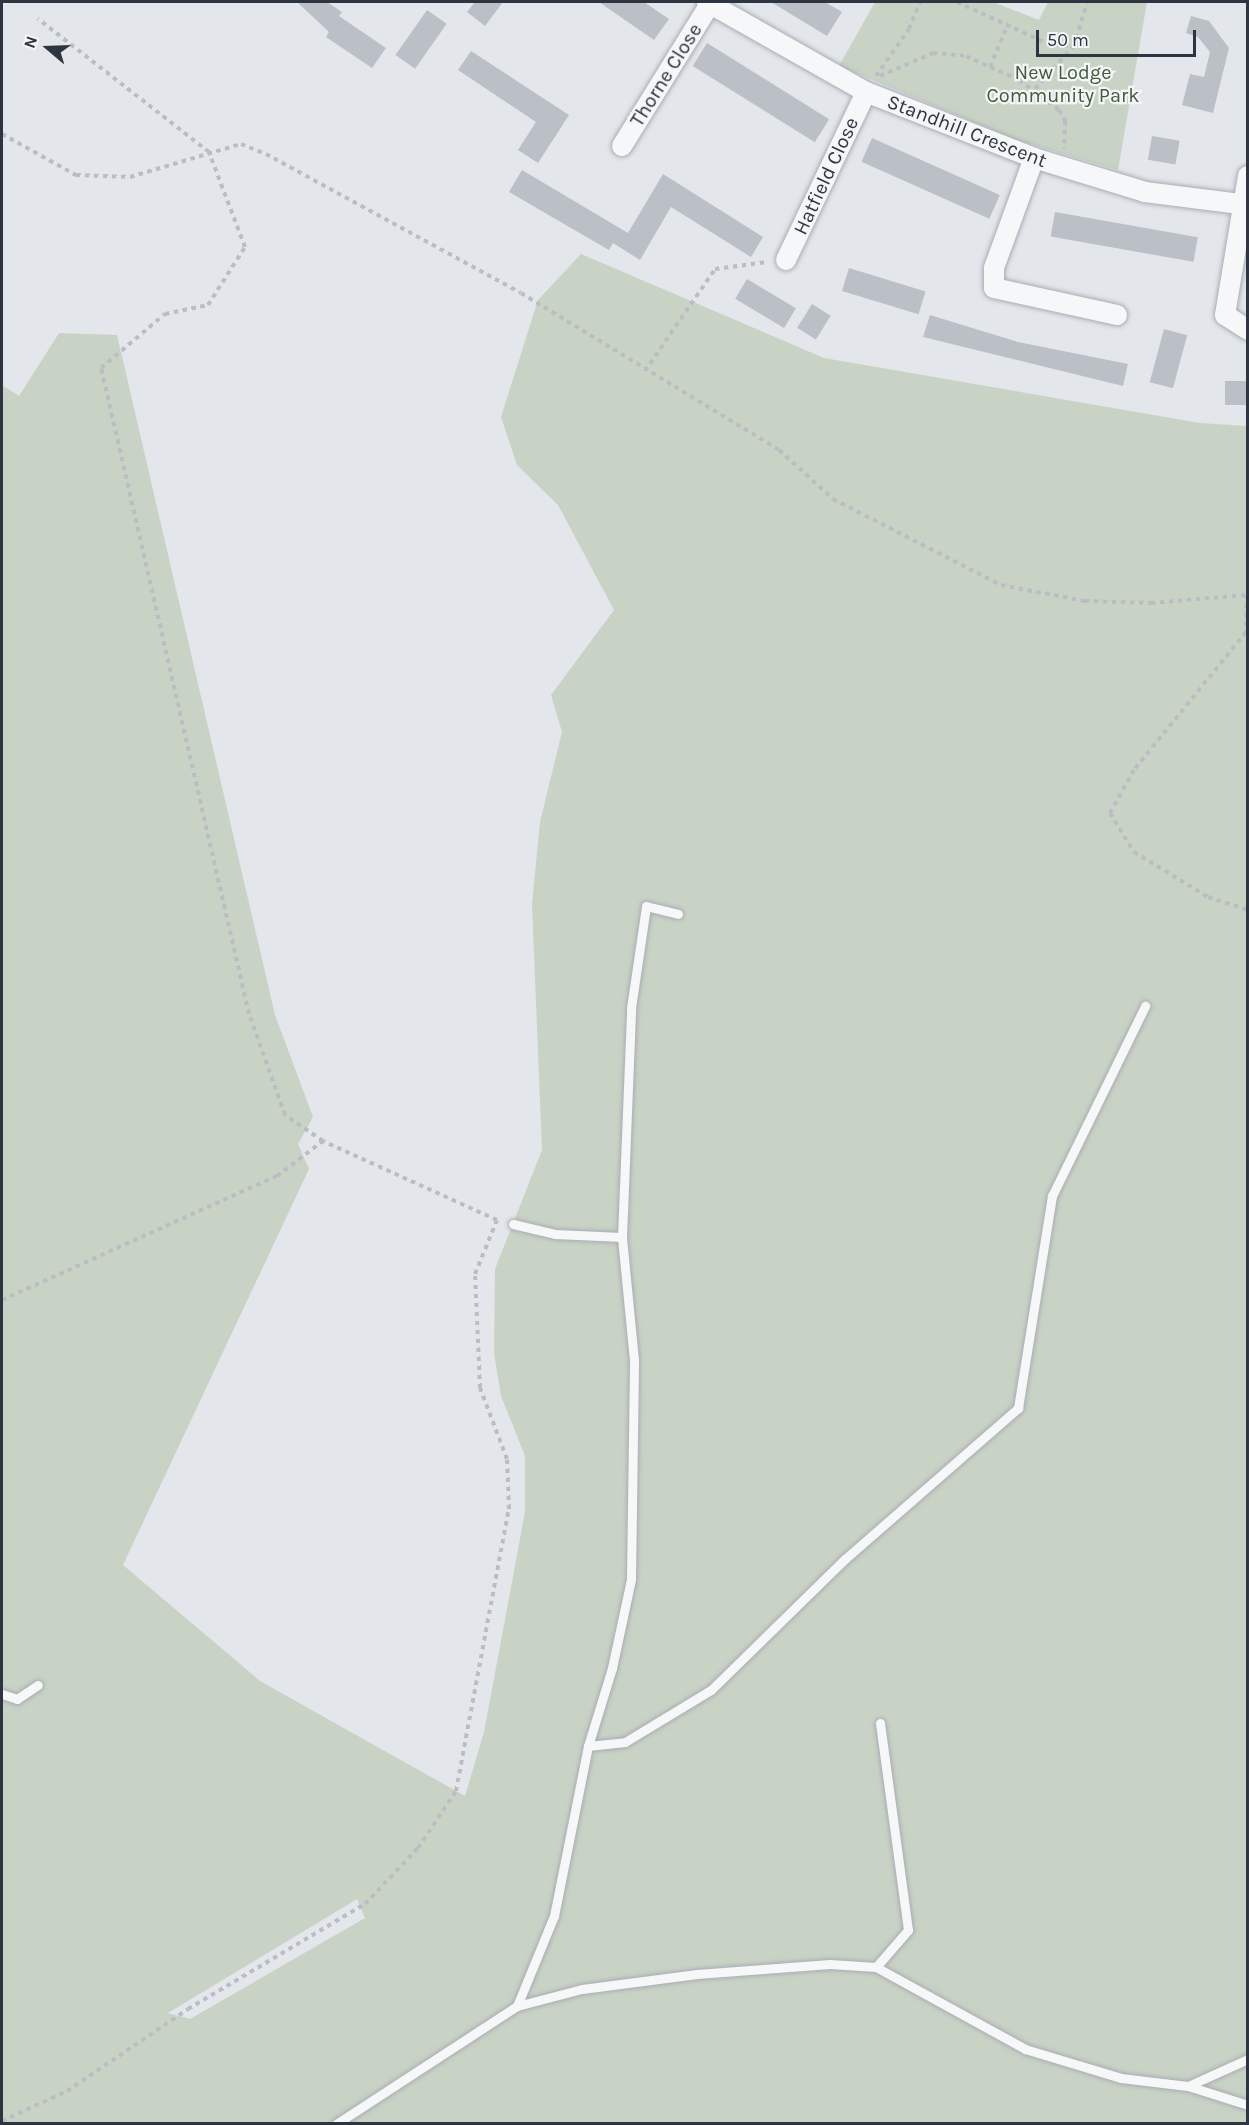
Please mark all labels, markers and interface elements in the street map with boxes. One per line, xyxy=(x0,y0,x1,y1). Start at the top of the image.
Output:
north arrow xyxy=(18,18,78,78)
scale bar xyxy=(1039,18,1200,56)
street label: Thorne Close xyxy=(625,19,707,131)
text: 50 m xyxy=(1047,29,1089,51)
text: N xyxy=(20,33,41,51)
park label: New Lodge Community Park xyxy=(987,60,1139,107)
street label: Standhill Crescent xyxy=(884,90,1050,172)
street label: Hatfield Close xyxy=(788,113,864,239)

